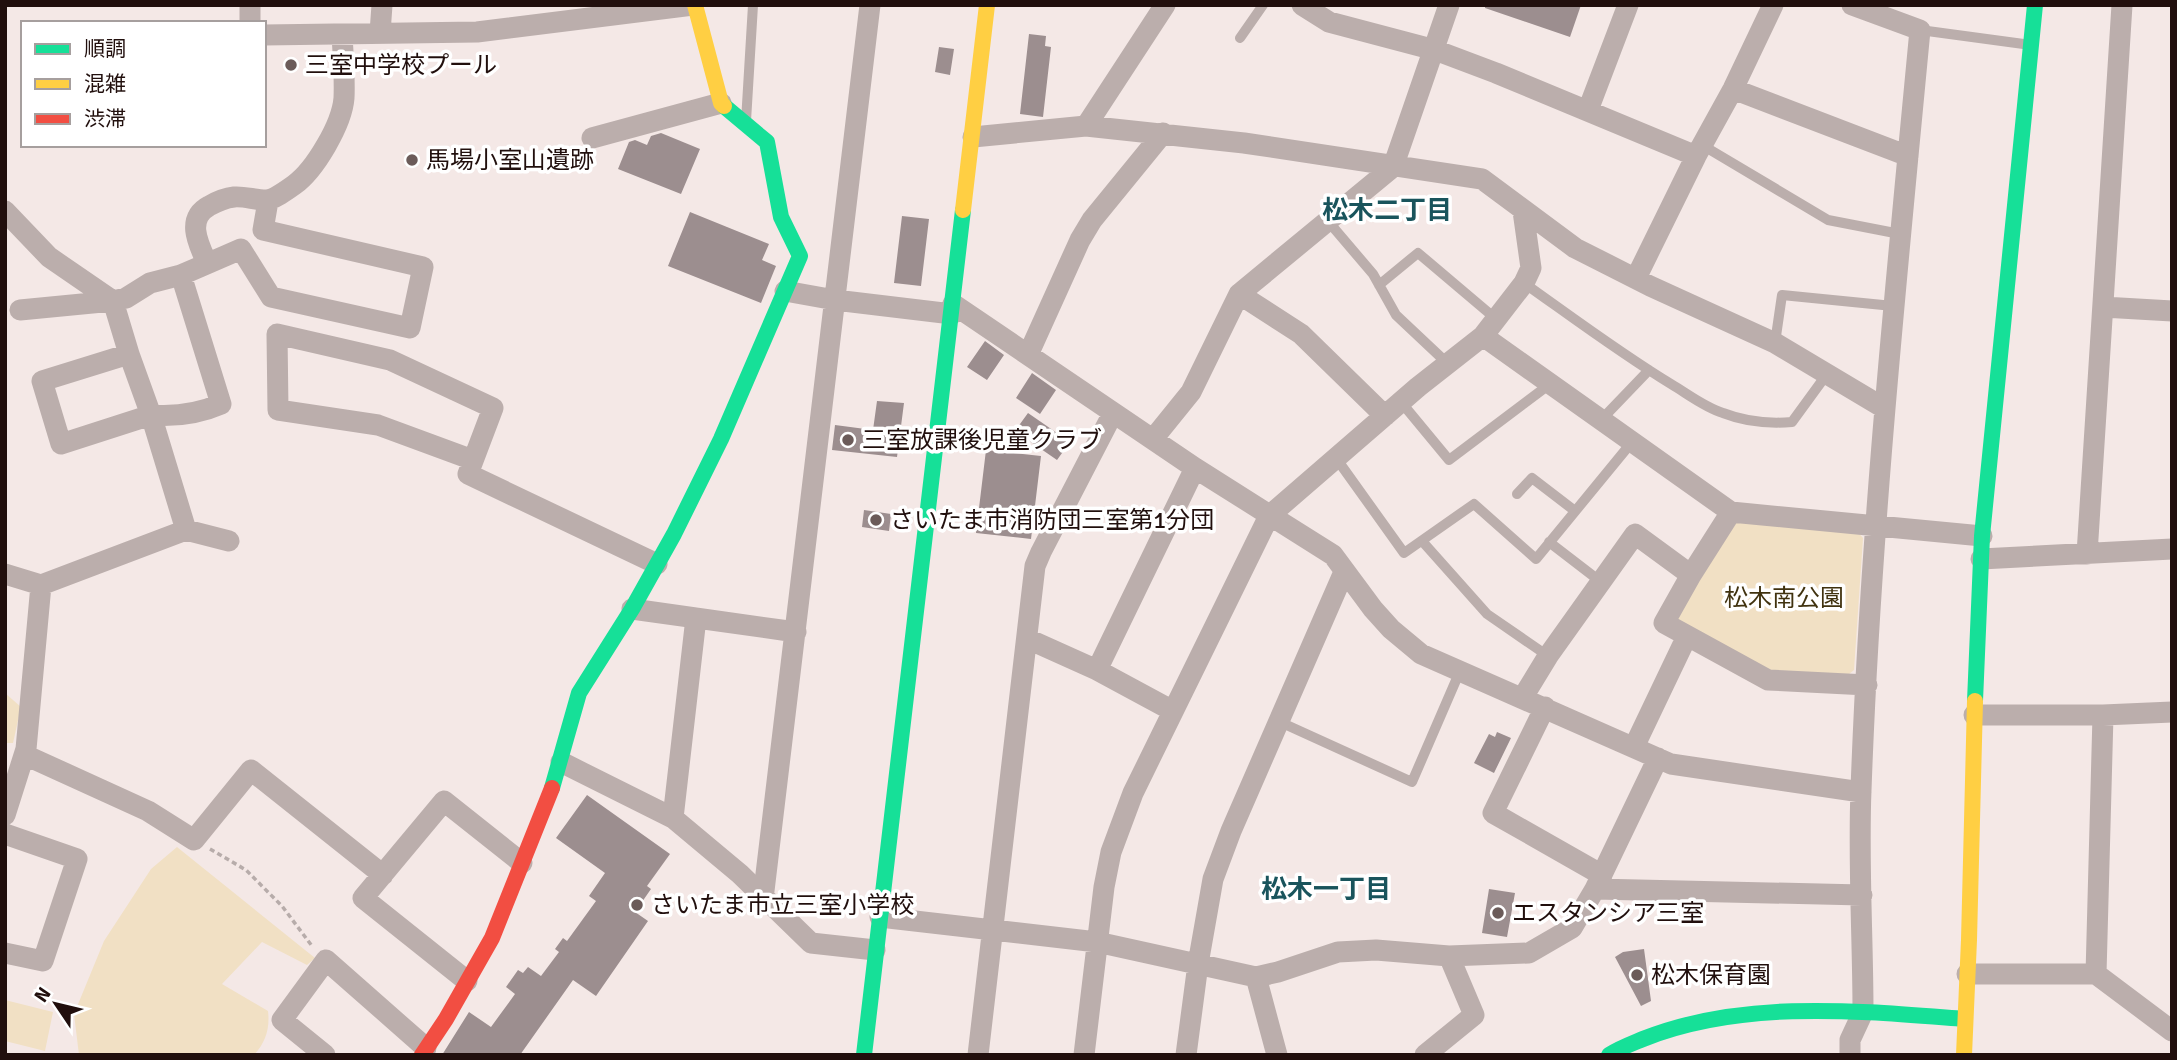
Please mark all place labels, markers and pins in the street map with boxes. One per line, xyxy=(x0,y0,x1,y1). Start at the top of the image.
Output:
place label: 三室中学校プール xyxy=(305,50,497,80)
marker: 三室中学校プール xyxy=(283,57,299,73)
place label: 馬場小室山遺跡 xyxy=(426,145,594,175)
marker: 馬場小室山遺跡 xyxy=(404,152,420,168)
place label: 三室放課後児童クラブ xyxy=(862,425,1102,455)
marker: 三室放課後児童クラブ xyxy=(840,432,856,448)
place label: さいたま市消防団三室第1分団 xyxy=(890,505,1214,535)
marker: さいたま市消防団三室第1分団 xyxy=(868,512,884,528)
place label: さいたま市立三室小学校 xyxy=(651,890,914,920)
marker: さいたま市立三室小学校 xyxy=(629,897,645,913)
place label: エスタンシア三室 xyxy=(1512,898,1704,928)
marker: エスタンシア三室 xyxy=(1490,905,1506,921)
place label: 松木保育園 xyxy=(1651,960,1771,990)
marker: 松木保育園 xyxy=(1629,967,1645,983)

